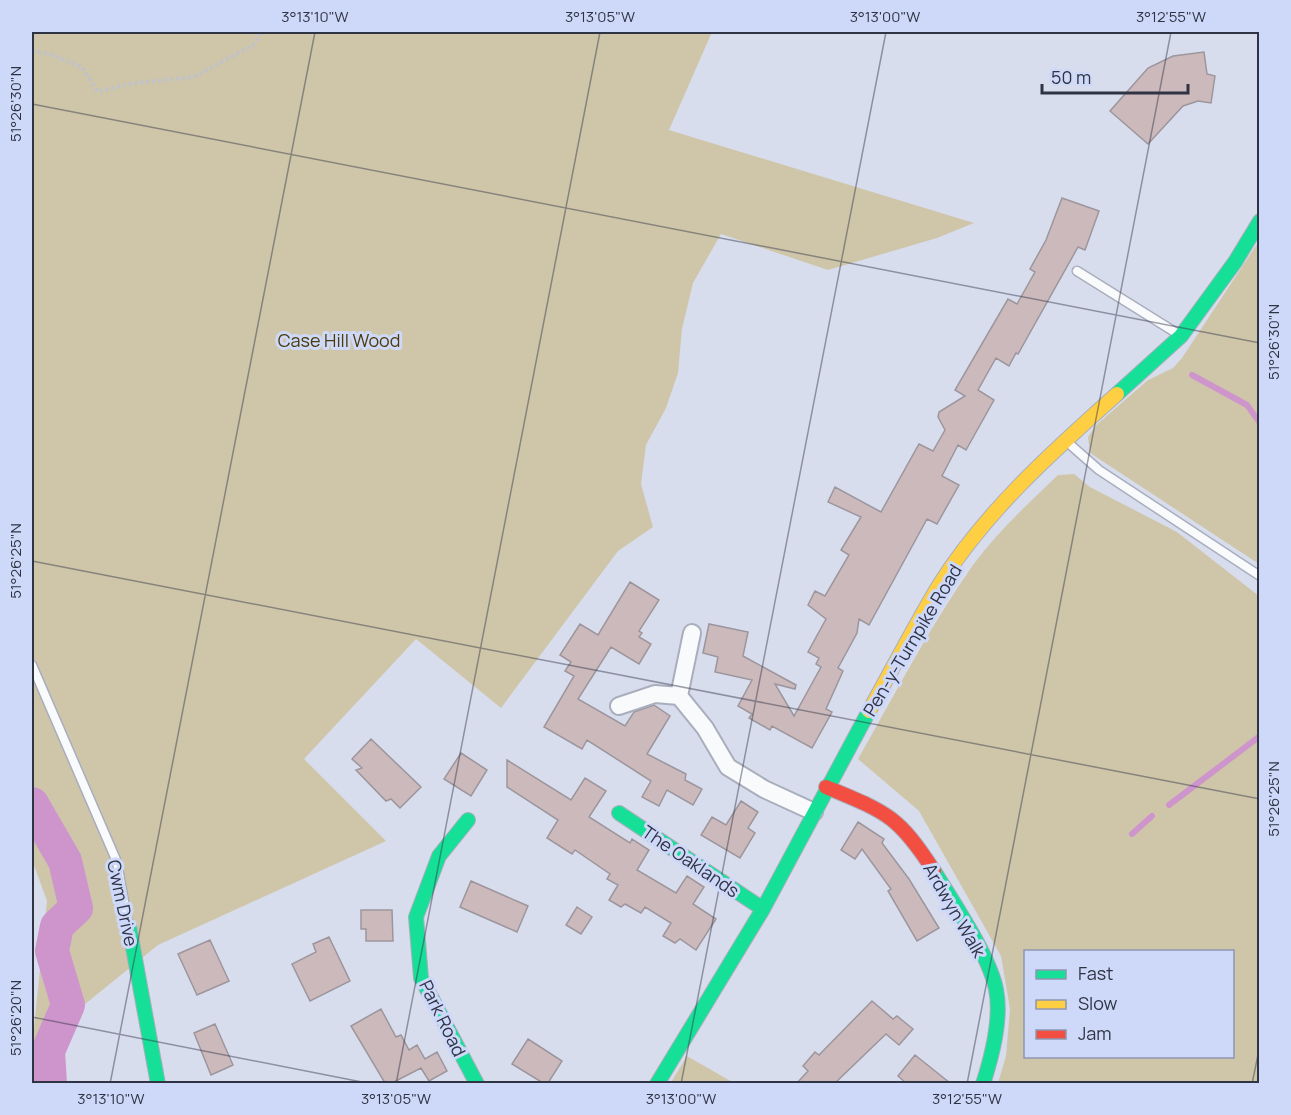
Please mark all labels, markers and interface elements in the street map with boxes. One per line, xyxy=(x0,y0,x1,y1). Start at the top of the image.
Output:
text: 3°13'10"W xyxy=(281,6,349,27)
text: 3°13'05"W xyxy=(565,6,635,27)
text: 3°13'00"W xyxy=(850,6,920,27)
text: 3°12'55"W xyxy=(1136,6,1206,27)
scale bar xyxy=(1042,57,1188,95)
text: 50 m xyxy=(1051,65,1091,89)
text: 51°26'30"N xyxy=(5,66,26,142)
text: 51°26'30"N xyxy=(1263,304,1284,380)
park label: Case Hill Wood xyxy=(278,328,400,352)
text: 51°26'25"N xyxy=(5,523,26,599)
street label: Pen-y-Turnpike Road xyxy=(857,560,967,720)
text: 51°26'25"N xyxy=(1263,761,1284,837)
street label: The Oaklands xyxy=(638,820,744,902)
street label: Cwm Drive xyxy=(102,858,144,948)
street label: Ardwyn Walk xyxy=(918,859,992,962)
legend xyxy=(1024,950,1234,1058)
text: Fast xyxy=(1078,961,1113,985)
street label: Park Road xyxy=(414,976,472,1060)
text: 51°26'20"N xyxy=(5,980,26,1056)
text: Slow xyxy=(1078,991,1118,1015)
text: Jam xyxy=(1078,1021,1112,1045)
text: 3°13'10"W xyxy=(77,1088,145,1109)
text: 3°13'05"W xyxy=(361,1088,431,1109)
text: 3°13'00"W xyxy=(646,1088,716,1109)
text: 3°12'55"W xyxy=(932,1088,1002,1109)

